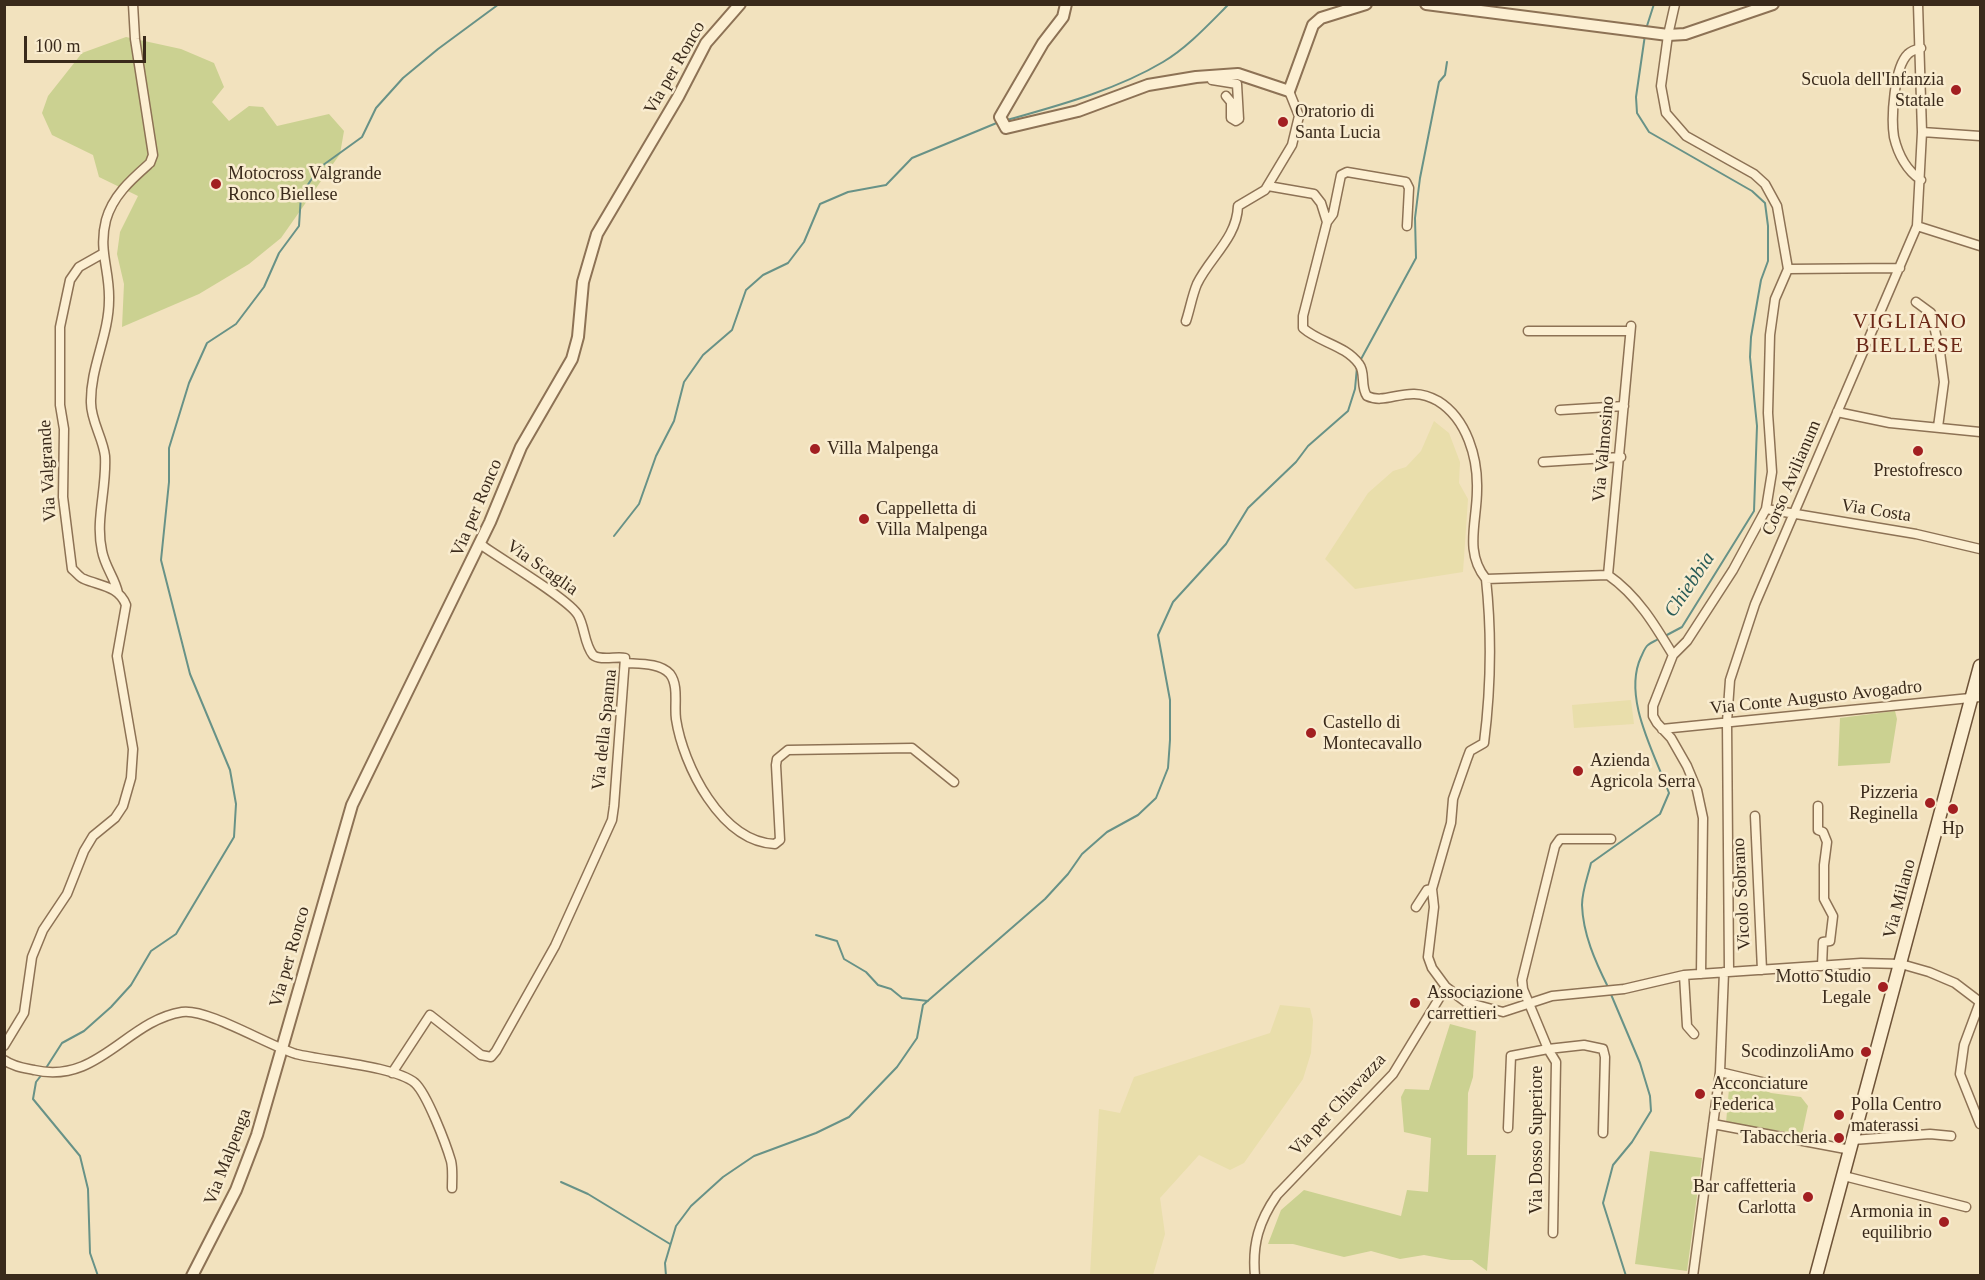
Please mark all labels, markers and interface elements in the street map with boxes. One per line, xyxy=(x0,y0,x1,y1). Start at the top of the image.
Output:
street label: Via per Ronco xyxy=(640,18,710,118)
scale bar xyxy=(27,24,148,62)
text: 100 m xyxy=(35,36,81,56)
place label: Scuola dell'Infanzia Statale xyxy=(1801,69,1944,112)
marker: Scuola dell'Infanzia Statale xyxy=(1949,83,1963,97)
place label: Oratorio di Santa Lucia xyxy=(1295,101,1380,144)
marker: Oratorio di Santa Lucia xyxy=(1276,115,1290,129)
place label: Motocross Valgrande Ronco Biellese xyxy=(228,163,381,206)
marker: Motocross Valgrande Ronco Biellese xyxy=(209,177,223,191)
district label: VIGLIANO BIELLESE xyxy=(1853,309,1967,359)
street label: Via Valmosino xyxy=(1589,395,1619,503)
street label: Corso Avilianum xyxy=(1758,417,1826,539)
street label: Via Valgrande xyxy=(35,419,61,523)
place label: Villa Malpenga xyxy=(827,438,938,460)
marker: Villa Malpenga xyxy=(808,442,822,456)
marker: Prestofresco xyxy=(1911,444,1925,458)
street label: Via per Ronco xyxy=(447,456,507,560)
place label: Prestofresco xyxy=(1874,460,1962,482)
street label: Via Costa xyxy=(1840,495,1912,527)
place label: Cappelletta di Villa Malpenga xyxy=(876,498,987,540)
marker: Cappelletta di Villa Malpenga xyxy=(857,512,871,526)
street label: Via Scaglia xyxy=(502,536,582,600)
water label: Chiebbia xyxy=(1660,548,1720,622)
street label: Via della Spanna xyxy=(588,668,622,792)
street label: Via Conte Augusto Avogadro xyxy=(1709,676,1923,720)
place label: Castello di Montecavallo xyxy=(1323,712,1422,754)
marker: Castello di Montecavallo xyxy=(1304,726,1318,740)
place label: Azienda Agricola Serra xyxy=(1590,750,1695,792)
marker: Azienda Agricola Serra xyxy=(1571,764,1585,778)
place label: Pizzeria Reginella xyxy=(1849,782,1918,824)
marker: Pizzeria Reginella xyxy=(1923,796,1937,810)
marker: Hp xyxy=(1946,802,1960,816)
place label: Hp xyxy=(1942,818,1964,840)
street label: Vicolo Sobrano xyxy=(1728,837,1756,951)
street label: Via Milano xyxy=(1879,857,1921,941)
street label: Via per Ronco xyxy=(265,904,315,1010)
place label: Motto Studio Legale xyxy=(1775,966,1871,1008)
marker: Motto Studio Legale xyxy=(1876,980,1890,994)
place label: Associazione carrettieri xyxy=(1427,982,1523,1024)
marker: Associazione carrettieri xyxy=(1408,996,1422,1010)
place label: ScodinzoliAmo xyxy=(1741,1041,1854,1063)
marker: ScodinzoliAmo xyxy=(1859,1045,1873,1059)
street label: Via per Chiavazza xyxy=(1285,1049,1391,1161)
street label: Via Dosso Superiore xyxy=(1526,1066,1548,1214)
place label: Acconciature Federica xyxy=(1712,1073,1808,1116)
marker: Acconciature Federica xyxy=(1693,1087,1707,1101)
place label: Polla Centro materassi xyxy=(1851,1094,1941,1136)
street label: Via Malpenga xyxy=(200,1106,256,1208)
marker: Polla Centro materassi xyxy=(1832,1108,1846,1122)
place label: Tabaccheria xyxy=(1740,1127,1827,1149)
marker: Tabaccheria xyxy=(1832,1131,1846,1145)
place label: Bar caffetteria Carlotta xyxy=(1693,1176,1796,1218)
marker: Bar caffetteria Carlotta xyxy=(1801,1190,1815,1204)
place label: Armonia in equilibrio xyxy=(1850,1201,1932,1244)
marker: Armonia in equilibrio xyxy=(1937,1215,1951,1229)

